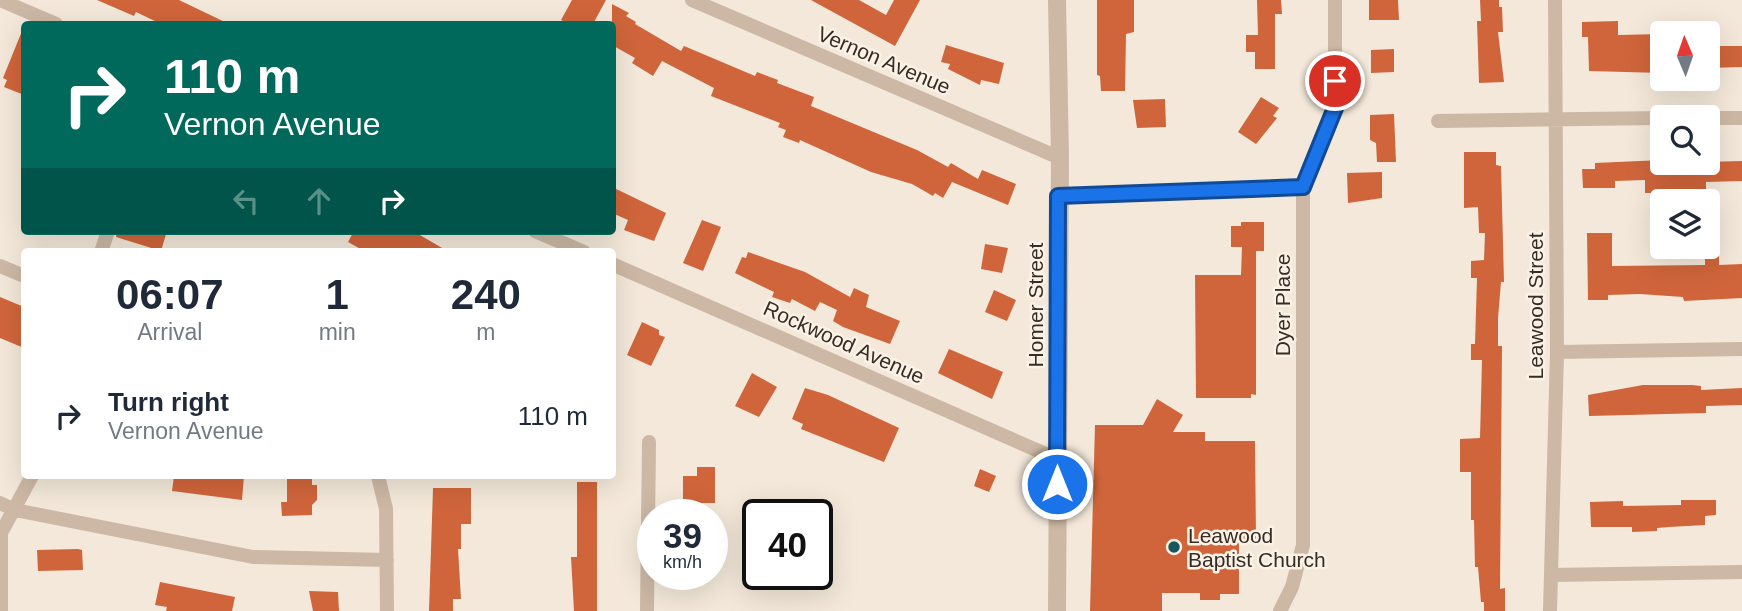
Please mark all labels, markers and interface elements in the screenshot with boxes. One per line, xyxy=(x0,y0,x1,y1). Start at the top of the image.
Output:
north arrow xyxy=(1650,21,1720,91)
map controls xyxy=(1650,21,1720,259)
street label: Vernon Avenue xyxy=(814,22,954,98)
icon: right xyxy=(49,49,140,140)
text: 110 m xyxy=(164,49,300,103)
pin xyxy=(1305,51,1365,111)
icon: arrive xyxy=(1316,62,1354,100)
button: search xyxy=(1650,105,1720,175)
text: Vernon Avenue xyxy=(164,106,381,142)
icon: left xyxy=(227,182,265,220)
icon: ahead xyxy=(300,182,338,220)
icon: right xyxy=(373,182,411,220)
button: layers xyxy=(1650,189,1720,259)
street label: Leawood Street xyxy=(1524,232,1547,380)
street label: Homer Street xyxy=(1024,242,1047,367)
street label: Dyer Place xyxy=(1271,254,1294,356)
text: 06:07 xyxy=(116,271,224,318)
text: 1 xyxy=(325,271,349,318)
text: 240 xyxy=(451,271,521,318)
street label: Rockwood Avenue xyxy=(760,296,928,388)
text: Arrival xyxy=(137,319,202,345)
text: min xyxy=(319,319,356,345)
text: m xyxy=(476,319,495,345)
text: Turn right xyxy=(108,387,229,417)
icon: right xyxy=(49,397,87,435)
text: 110 m xyxy=(518,401,588,431)
text: Vernon Avenue xyxy=(108,418,264,444)
position arrow xyxy=(1020,447,1094,521)
speed limit sign: 40 xyxy=(742,499,833,590)
text: 39 xyxy=(663,516,702,555)
place label: Leawood Baptist Church xyxy=(1188,524,1326,571)
marker: Leawood Baptist Church xyxy=(1166,539,1182,555)
text: km/h xyxy=(663,552,702,572)

